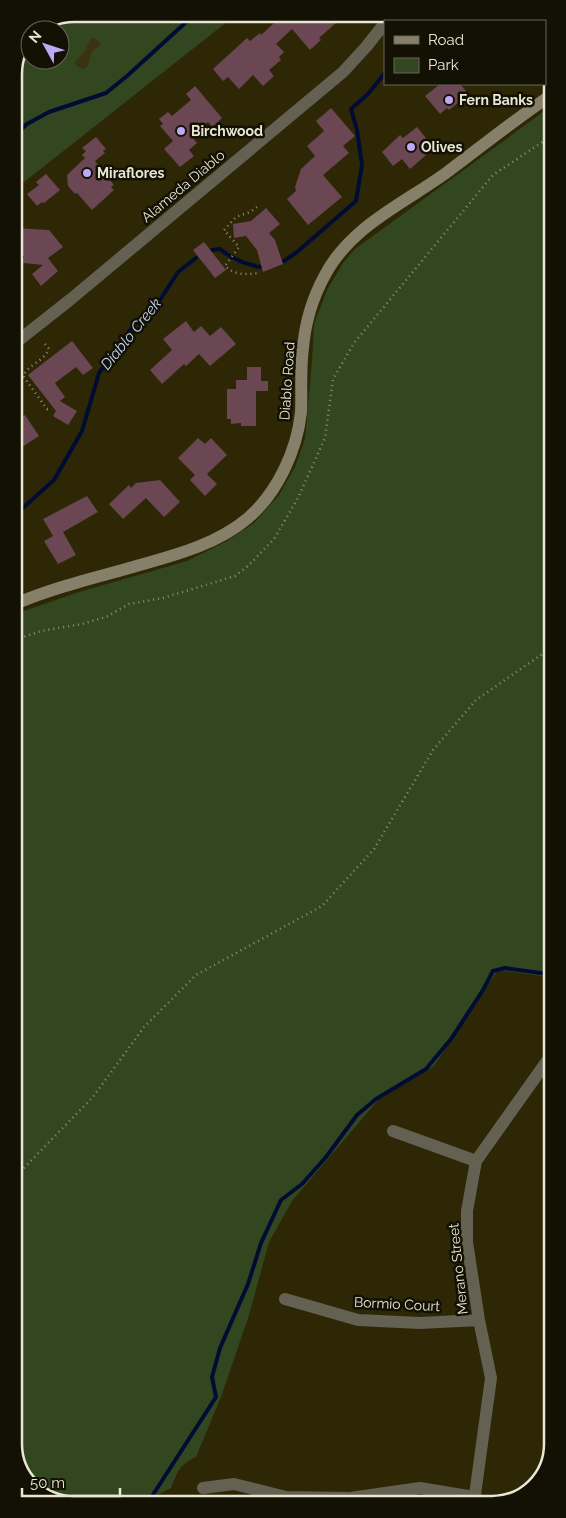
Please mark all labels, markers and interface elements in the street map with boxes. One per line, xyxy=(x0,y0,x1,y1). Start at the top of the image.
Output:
north arrow xyxy=(20,20,70,70)
legend xyxy=(384,20,546,85)
text: N xyxy=(25,27,45,46)
text: Road xyxy=(428,31,464,49)
text: Park xyxy=(428,56,459,74)
place label: Fern Banks xyxy=(459,92,533,108)
marker: Fern Banks xyxy=(443,94,455,106)
place label: Birchwood xyxy=(191,123,263,139)
marker: Birchwood xyxy=(175,125,187,137)
place label: Olives xyxy=(421,139,462,155)
marker: Olives xyxy=(405,141,417,153)
street label: Alameda Diablo xyxy=(138,147,228,225)
place label: Miraflores xyxy=(97,165,164,181)
marker: Miraflores xyxy=(81,167,93,179)
water label: Diablo Creek xyxy=(97,295,165,373)
street label: Diablo Road xyxy=(276,341,298,421)
street label: Merano Street xyxy=(445,1222,471,1315)
street label: Bormio Court xyxy=(354,1294,441,1314)
scale bar xyxy=(22,1466,120,1498)
text: 50 m xyxy=(30,1474,65,1492)

